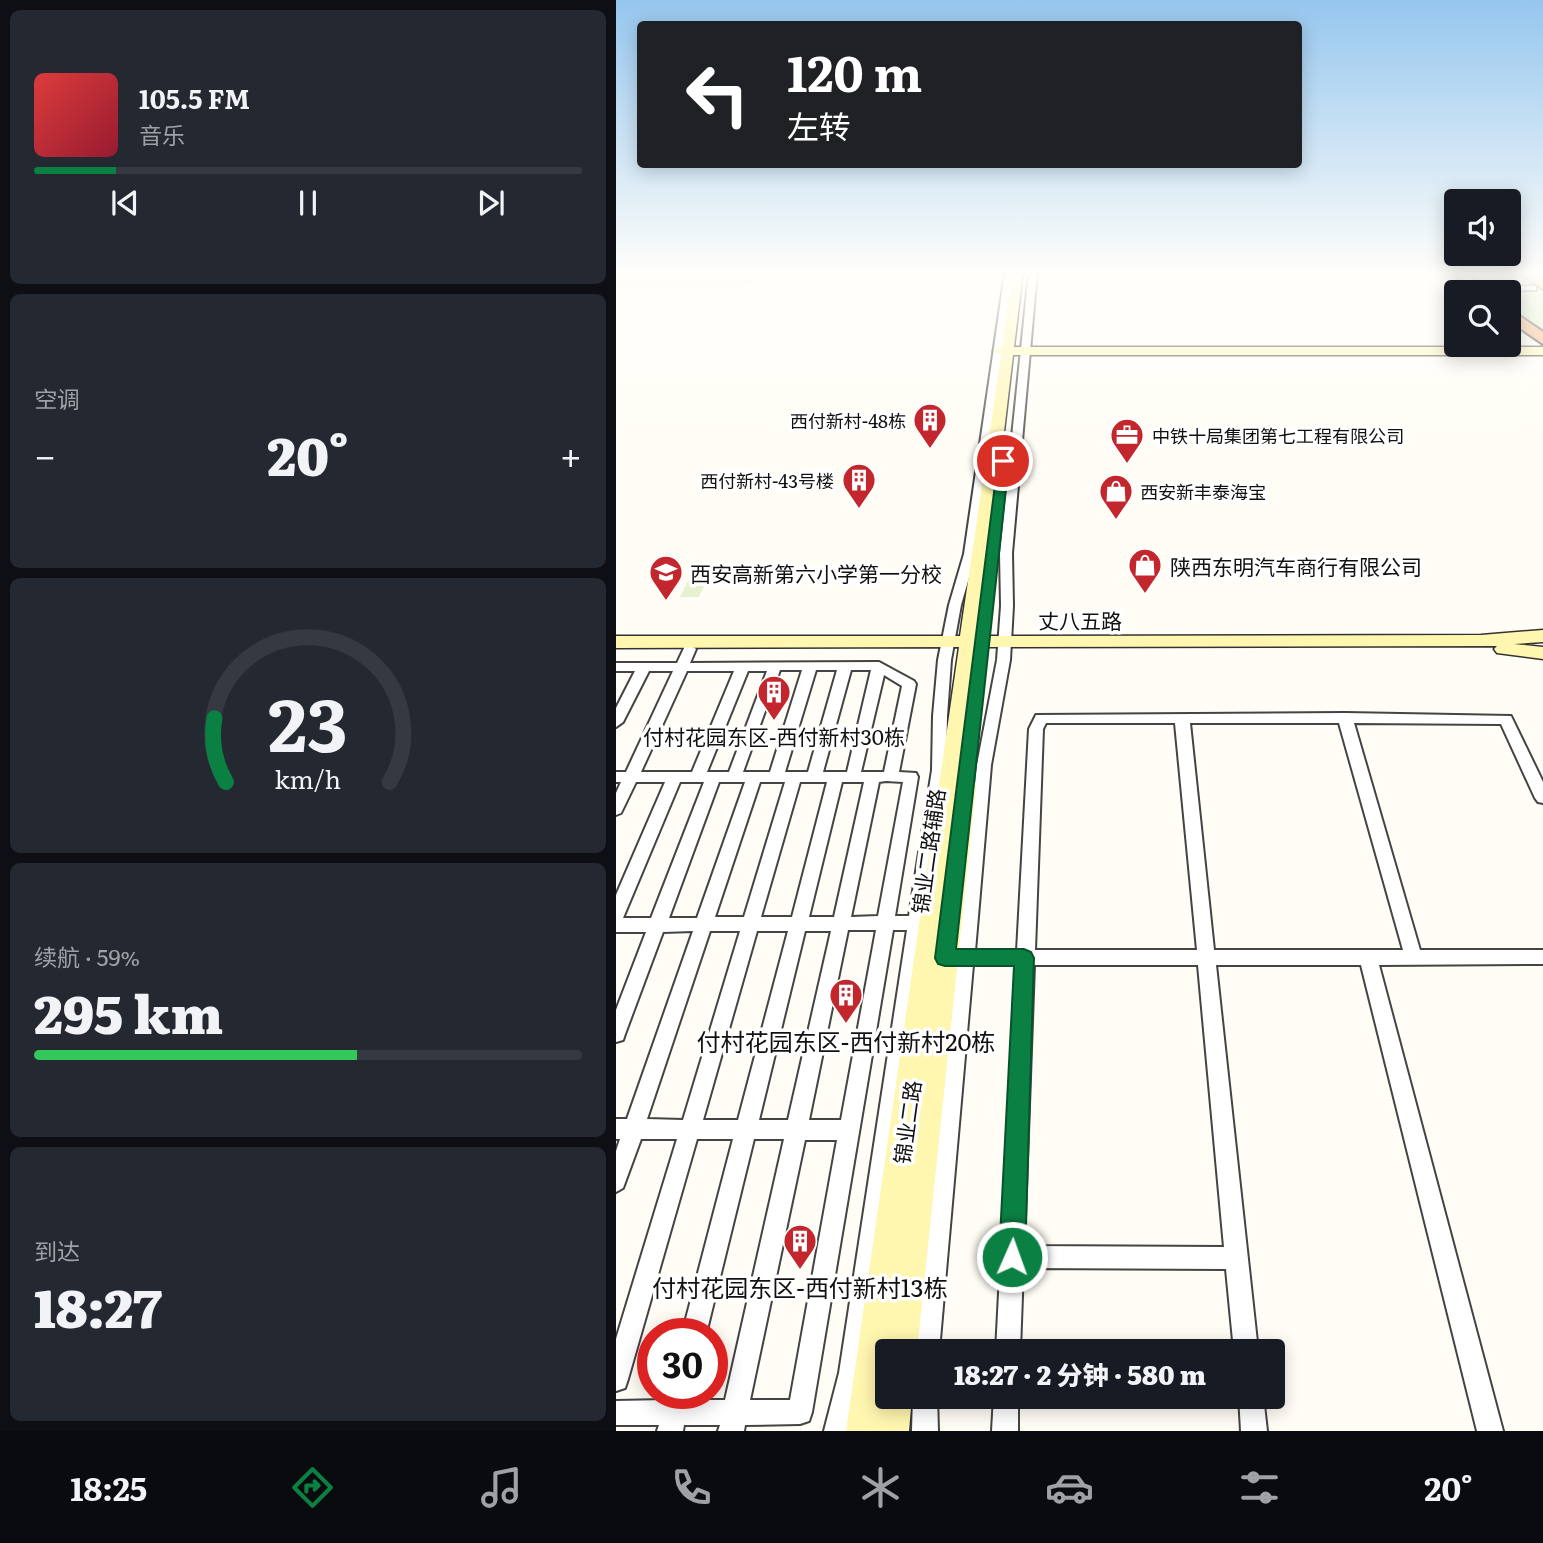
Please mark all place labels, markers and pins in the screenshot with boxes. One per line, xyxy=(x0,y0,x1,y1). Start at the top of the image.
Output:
building icon: 西付新村-48栋 xyxy=(911,401,949,450)
place label: 西付新村-48栋 xyxy=(790,407,906,434)
office icon: 中铁十局集团第七工程有限公司 xyxy=(1108,416,1146,465)
place label: 中铁十局集团第七工程有限公司 xyxy=(1152,422,1404,449)
pin xyxy=(973,431,1033,491)
building icon: 西付新村-43号楼 xyxy=(840,461,878,510)
place label: 西付新村-43号楼 xyxy=(700,467,834,494)
shop icon: 西安新丰泰海宝 xyxy=(1097,472,1135,521)
place label: 西安新丰泰海宝 xyxy=(1140,478,1266,505)
shop icon: 陕西东明汽车商行有限公司 xyxy=(1126,546,1164,595)
place label: 陕西东明汽车商行有限公司 xyxy=(1170,550,1422,581)
school or university icon: 西安高新第六小学第一分校 xyxy=(647,553,685,602)
place label: 西安高新第六小学第一分校 xyxy=(690,557,942,588)
building icon: 付村花园东区-西付新村30栋 xyxy=(755,673,793,722)
place label: 付村花园东区-西付新村30栋 xyxy=(643,720,905,751)
building icon: 付村花园东区-西付新村20栋 xyxy=(827,976,865,1025)
place label: 付村花园东区-西付新村20栋 xyxy=(697,1023,995,1058)
building icon: 付村花园东区-西付新村13栋 xyxy=(781,1222,819,1271)
place label: 付村花园东区-西付新村13栋 xyxy=(652,1269,948,1304)

